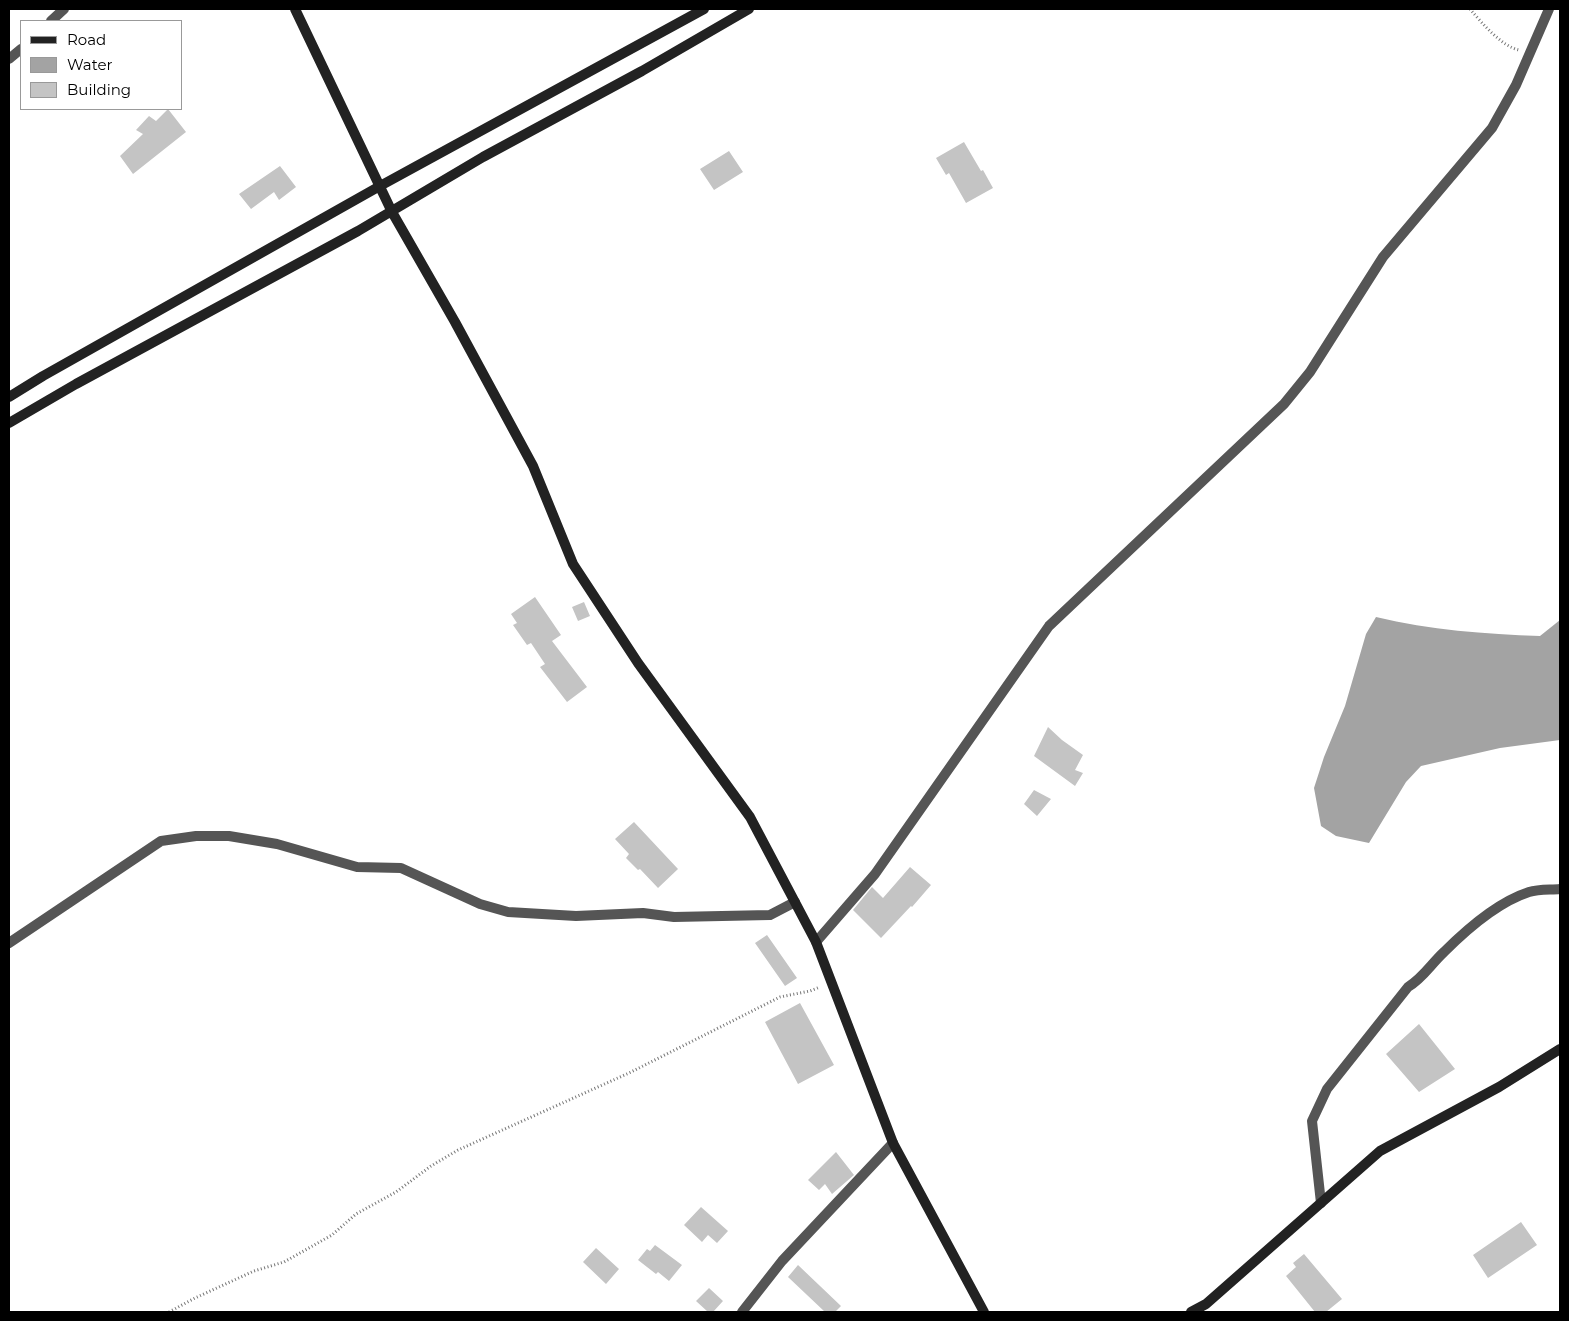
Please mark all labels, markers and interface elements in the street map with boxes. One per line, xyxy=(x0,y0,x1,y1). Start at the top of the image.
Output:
legend xyxy=(20,20,182,110)
text: Road xyxy=(67,30,106,49)
text: Water xyxy=(67,55,113,74)
text: Building xyxy=(67,80,131,99)

